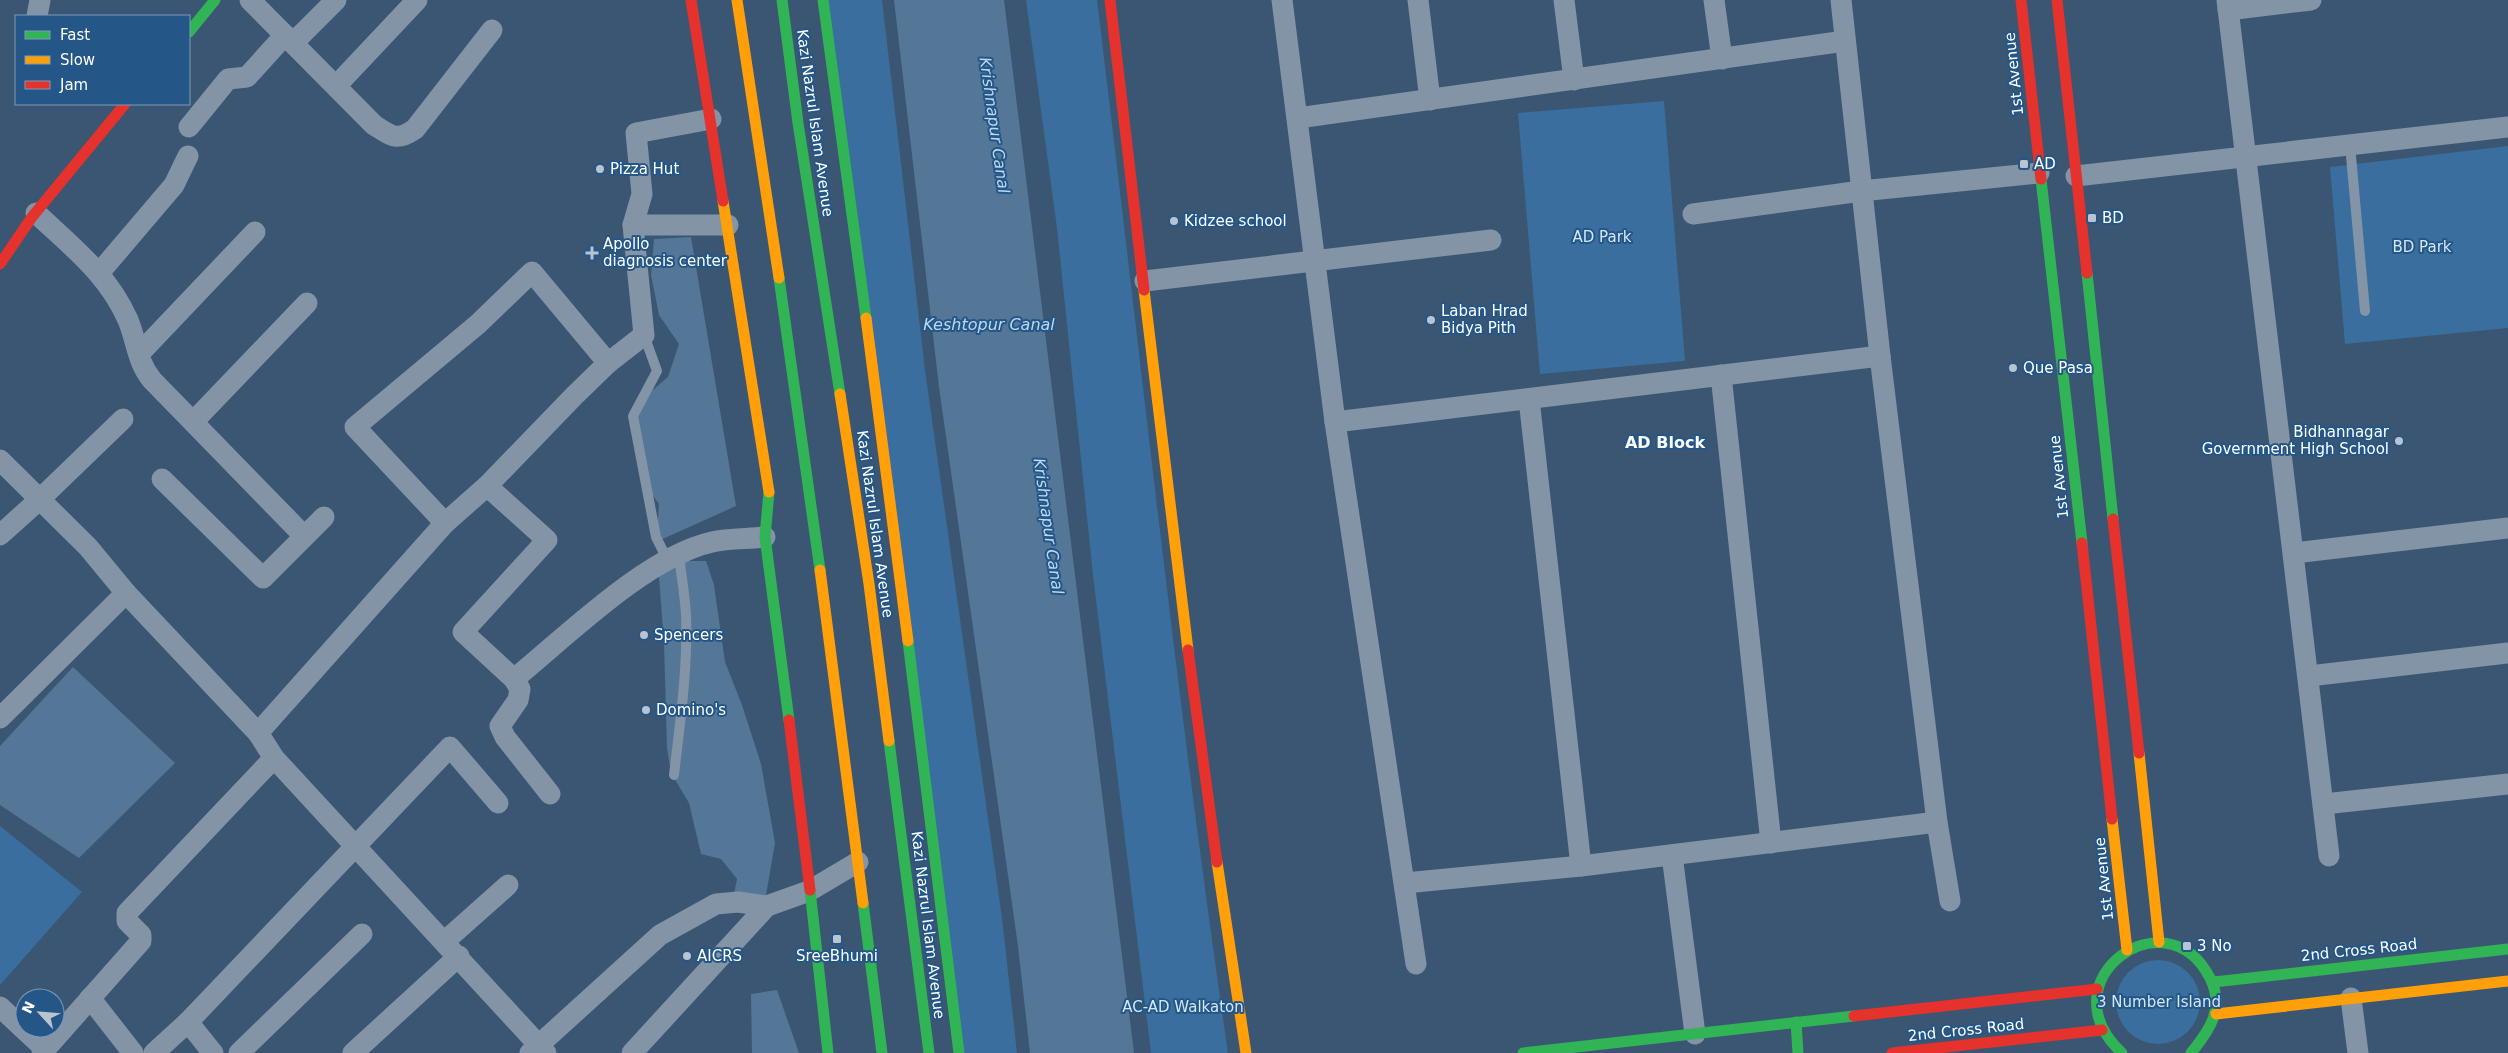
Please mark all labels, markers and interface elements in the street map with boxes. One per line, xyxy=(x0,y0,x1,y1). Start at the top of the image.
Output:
legend xyxy=(15,15,190,105)
text: Fast xyxy=(60,26,90,44)
street label: Kazi Nazrul Islam Avenue xyxy=(793,28,837,218)
street label: 1st Avenue xyxy=(2001,31,2027,117)
text: Slow xyxy=(60,51,95,69)
water label: Krishnapur Canal xyxy=(976,56,1014,195)
text: Jam xyxy=(59,76,88,94)
place label: AD xyxy=(2034,155,2056,173)
marker: AD xyxy=(2018,158,2030,170)
place label: Pizza Hut xyxy=(610,160,679,178)
marker: Pizza Hut xyxy=(594,163,606,175)
place label: BD xyxy=(2102,209,2124,227)
place label: Kidzee school xyxy=(1184,212,1287,230)
marker: BD xyxy=(2086,212,2098,224)
marker: Kidzee school xyxy=(1168,215,1180,227)
park label: AD Park xyxy=(1573,228,1632,246)
place label: Apollo diagnosis center xyxy=(603,235,728,270)
park label: BD Park xyxy=(2392,238,2452,256)
marker: Apollo diagnosis center xyxy=(585,246,599,260)
place label: Laban Hrad Bidya Pith xyxy=(1441,302,1528,337)
marker: Laban Hrad Bidya Pith xyxy=(1425,314,1437,326)
water label: Keshtopur Canal xyxy=(923,315,1055,334)
place label: Que Pasa xyxy=(2023,359,2093,377)
marker: Que Pasa xyxy=(2007,362,2019,374)
place label: Bidhannagar Government High School xyxy=(2202,423,2390,458)
street label: Kazi Nazrul Islam Avenue xyxy=(853,429,897,619)
district label: AD Block xyxy=(1625,433,1705,452)
street label: 1st Avenue xyxy=(2046,434,2072,520)
marker: Bidhannagar Government High School xyxy=(2393,435,2405,447)
water label: Krishnapur Canal xyxy=(1030,457,1068,596)
place label: Spencers xyxy=(654,626,723,644)
marker: Spencers xyxy=(638,629,650,641)
place label: Domino's xyxy=(656,701,726,719)
marker: Domino's xyxy=(640,704,652,716)
street label: Kazi Nazrul Islam Avenue xyxy=(908,830,948,1020)
street label: 1st Avenue xyxy=(2091,836,2117,922)
marker: SreeBhumi xyxy=(831,933,843,945)
street label: 2nd Cross Road xyxy=(2300,935,2418,965)
place label: 3 No xyxy=(2197,937,2232,955)
marker: 3 No xyxy=(2181,940,2193,952)
place label: AICRS xyxy=(697,947,742,965)
place label: SreeBhumi xyxy=(796,947,878,965)
marker: AICRS xyxy=(681,950,693,962)
north arrow xyxy=(15,988,65,1038)
park label: 3 Number Island xyxy=(2097,993,2221,1011)
park label: AC-AD Walkaton xyxy=(1122,998,1244,1016)
text: N xyxy=(19,999,38,1016)
street label: 2nd Cross Road xyxy=(1907,1015,2025,1045)

